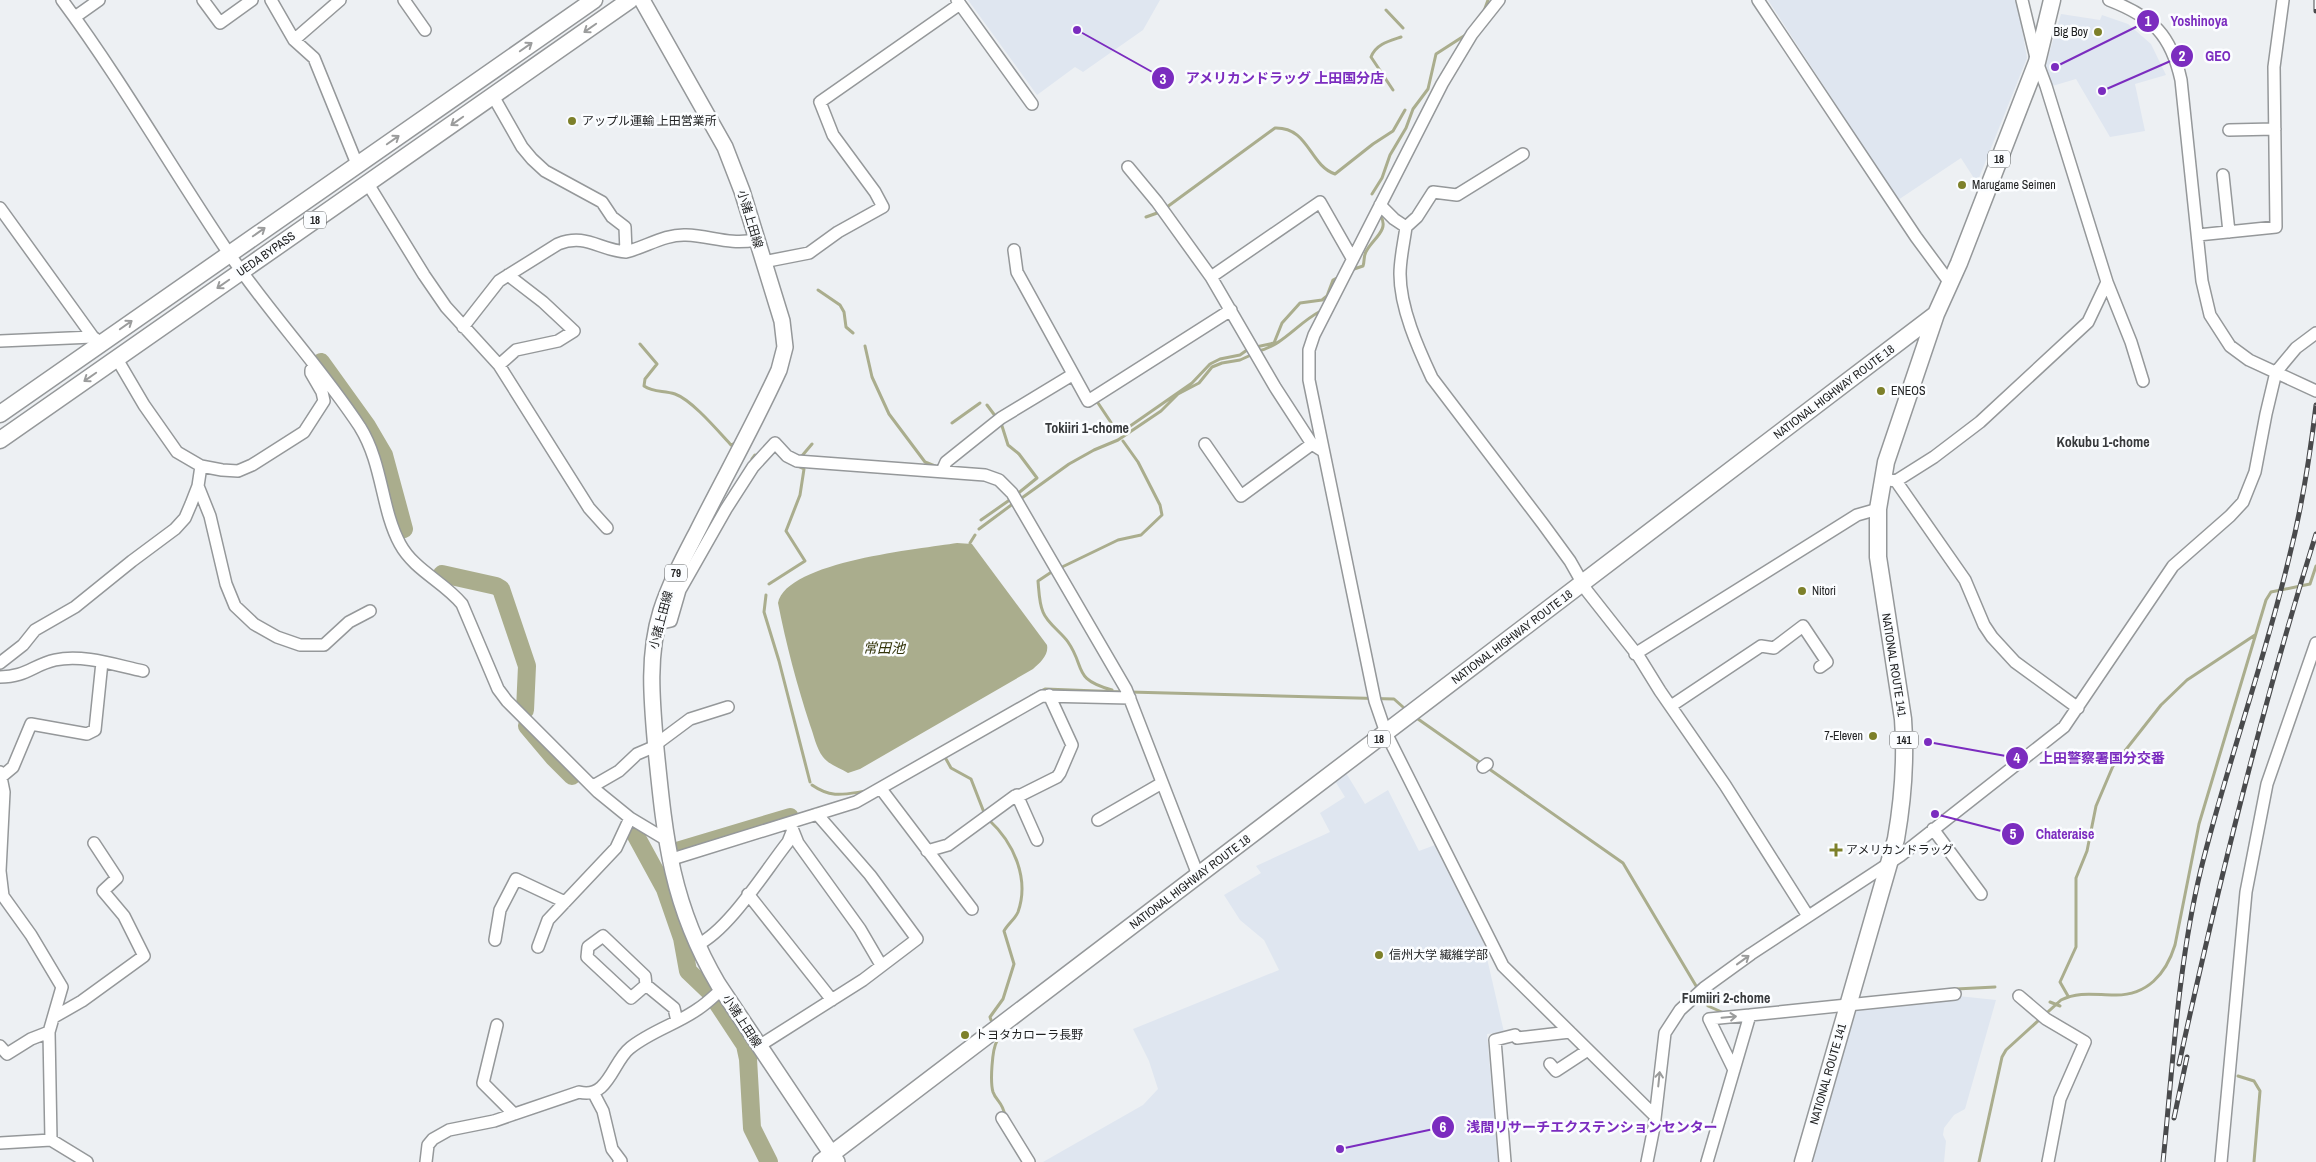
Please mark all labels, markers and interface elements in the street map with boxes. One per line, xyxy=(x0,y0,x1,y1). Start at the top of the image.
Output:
callout: Yoshinoya xyxy=(2136,6,2238,35)
text: 1 xyxy=(2145,10,2152,31)
text: Yoshinoya xyxy=(2170,12,2228,30)
one-way arrow xyxy=(584,23,598,33)
place label: Big Boy xyxy=(2054,24,2088,40)
marker: Big Boy xyxy=(2092,26,2104,38)
callout: GEO xyxy=(2170,41,2240,70)
one-way arrow xyxy=(519,42,533,52)
text: 2 xyxy=(2179,45,2186,66)
text: GEO xyxy=(2205,47,2231,65)
callout: アメリカンドラッグ 上田国分店 xyxy=(1150,64,1395,93)
text: 3 xyxy=(1160,68,1167,89)
text: アメリカンドラッグ 上田国分店 xyxy=(1186,69,1384,87)
place label: アップル運輸 上田営業所 xyxy=(582,113,717,129)
marker: アップル運輸 上田営業所 xyxy=(566,115,578,127)
one-way arrow xyxy=(451,116,465,126)
one-way arrow xyxy=(385,135,399,145)
road number: 18 xyxy=(1988,150,2010,168)
place label: Marugame Seimen xyxy=(1972,177,2056,193)
marker: Marugame Seimen xyxy=(1956,179,1968,191)
street label: 小諸上田線 xyxy=(734,188,766,250)
road number: 18 xyxy=(304,212,326,228)
one-way arrow xyxy=(252,227,266,237)
street label: UEDA BYPASS xyxy=(233,228,299,280)
one-way arrow xyxy=(216,279,230,289)
one-way arrow xyxy=(118,320,132,330)
street label: NATIONAL HIGHWAY ROUTE 18 xyxy=(1770,341,1898,443)
one-way arrow xyxy=(83,372,97,382)
place label: ENEOS xyxy=(1891,383,1926,399)
marker: ENEOS xyxy=(1875,385,1887,397)
district label: Tokiiri 1-chome xyxy=(1045,419,1129,437)
district label: Kokubu 1-chome xyxy=(2056,433,2150,451)
road number: 79 xyxy=(665,564,687,582)
place label: Nitori xyxy=(1812,583,1836,599)
marker: Nitori xyxy=(1796,585,1808,597)
street label: NATIONAL HIGHWAY ROUTE 18 xyxy=(1448,586,1576,688)
street label: 小諸上田線 xyxy=(646,589,676,651)
street label: NATIONAL ROUTE 141 xyxy=(1878,612,1910,718)
water label: 常田池 xyxy=(863,639,907,657)
place label: 7-Eleven xyxy=(1824,728,1863,744)
marker: 7-Eleven xyxy=(1867,730,1879,742)
road number: 18 xyxy=(1368,731,1390,748)
road number: 141 xyxy=(1890,732,1918,748)
callout: 上田警察署国分交番 xyxy=(2004,743,2175,772)
text: 4 xyxy=(2014,747,2021,768)
text: 上田警察署国分交番 xyxy=(2039,749,2165,767)
callout: Chateraise xyxy=(2001,819,2104,848)
text: 5 xyxy=(2010,823,2017,844)
text: Chateraise xyxy=(2036,825,2094,843)
street label: NATIONAL HIGHWAY ROUTE 18 xyxy=(1126,831,1254,933)
place label: アメリカンドラッグ xyxy=(1846,842,1953,858)
marker: アメリカンドラッグ xyxy=(1830,844,1842,856)
place label: 信州大学 繊維学部 xyxy=(1389,947,1488,963)
marker: 信州大学 繊維学部 xyxy=(1373,949,1385,961)
one-way arrow xyxy=(1736,955,1750,965)
district label: Fumiiri 2-chome xyxy=(1682,989,1770,1007)
street label: 小諸上田線 xyxy=(719,991,765,1051)
one-way arrow xyxy=(1721,1012,1737,1022)
street label: NATIONAL ROUTE 141 xyxy=(1806,1021,1850,1126)
place label: トヨタカローラ長野 xyxy=(975,1027,1083,1043)
marker: トヨタカローラ長野 xyxy=(959,1029,971,1041)
one-way arrow xyxy=(1654,1072,1664,1088)
callout: 浅間リサーチエクステンションセンター xyxy=(1431,1112,1728,1141)
text: 6 xyxy=(1440,1116,1447,1137)
text: 浅間リサーチエクステンションセンター xyxy=(1466,1118,1718,1136)

